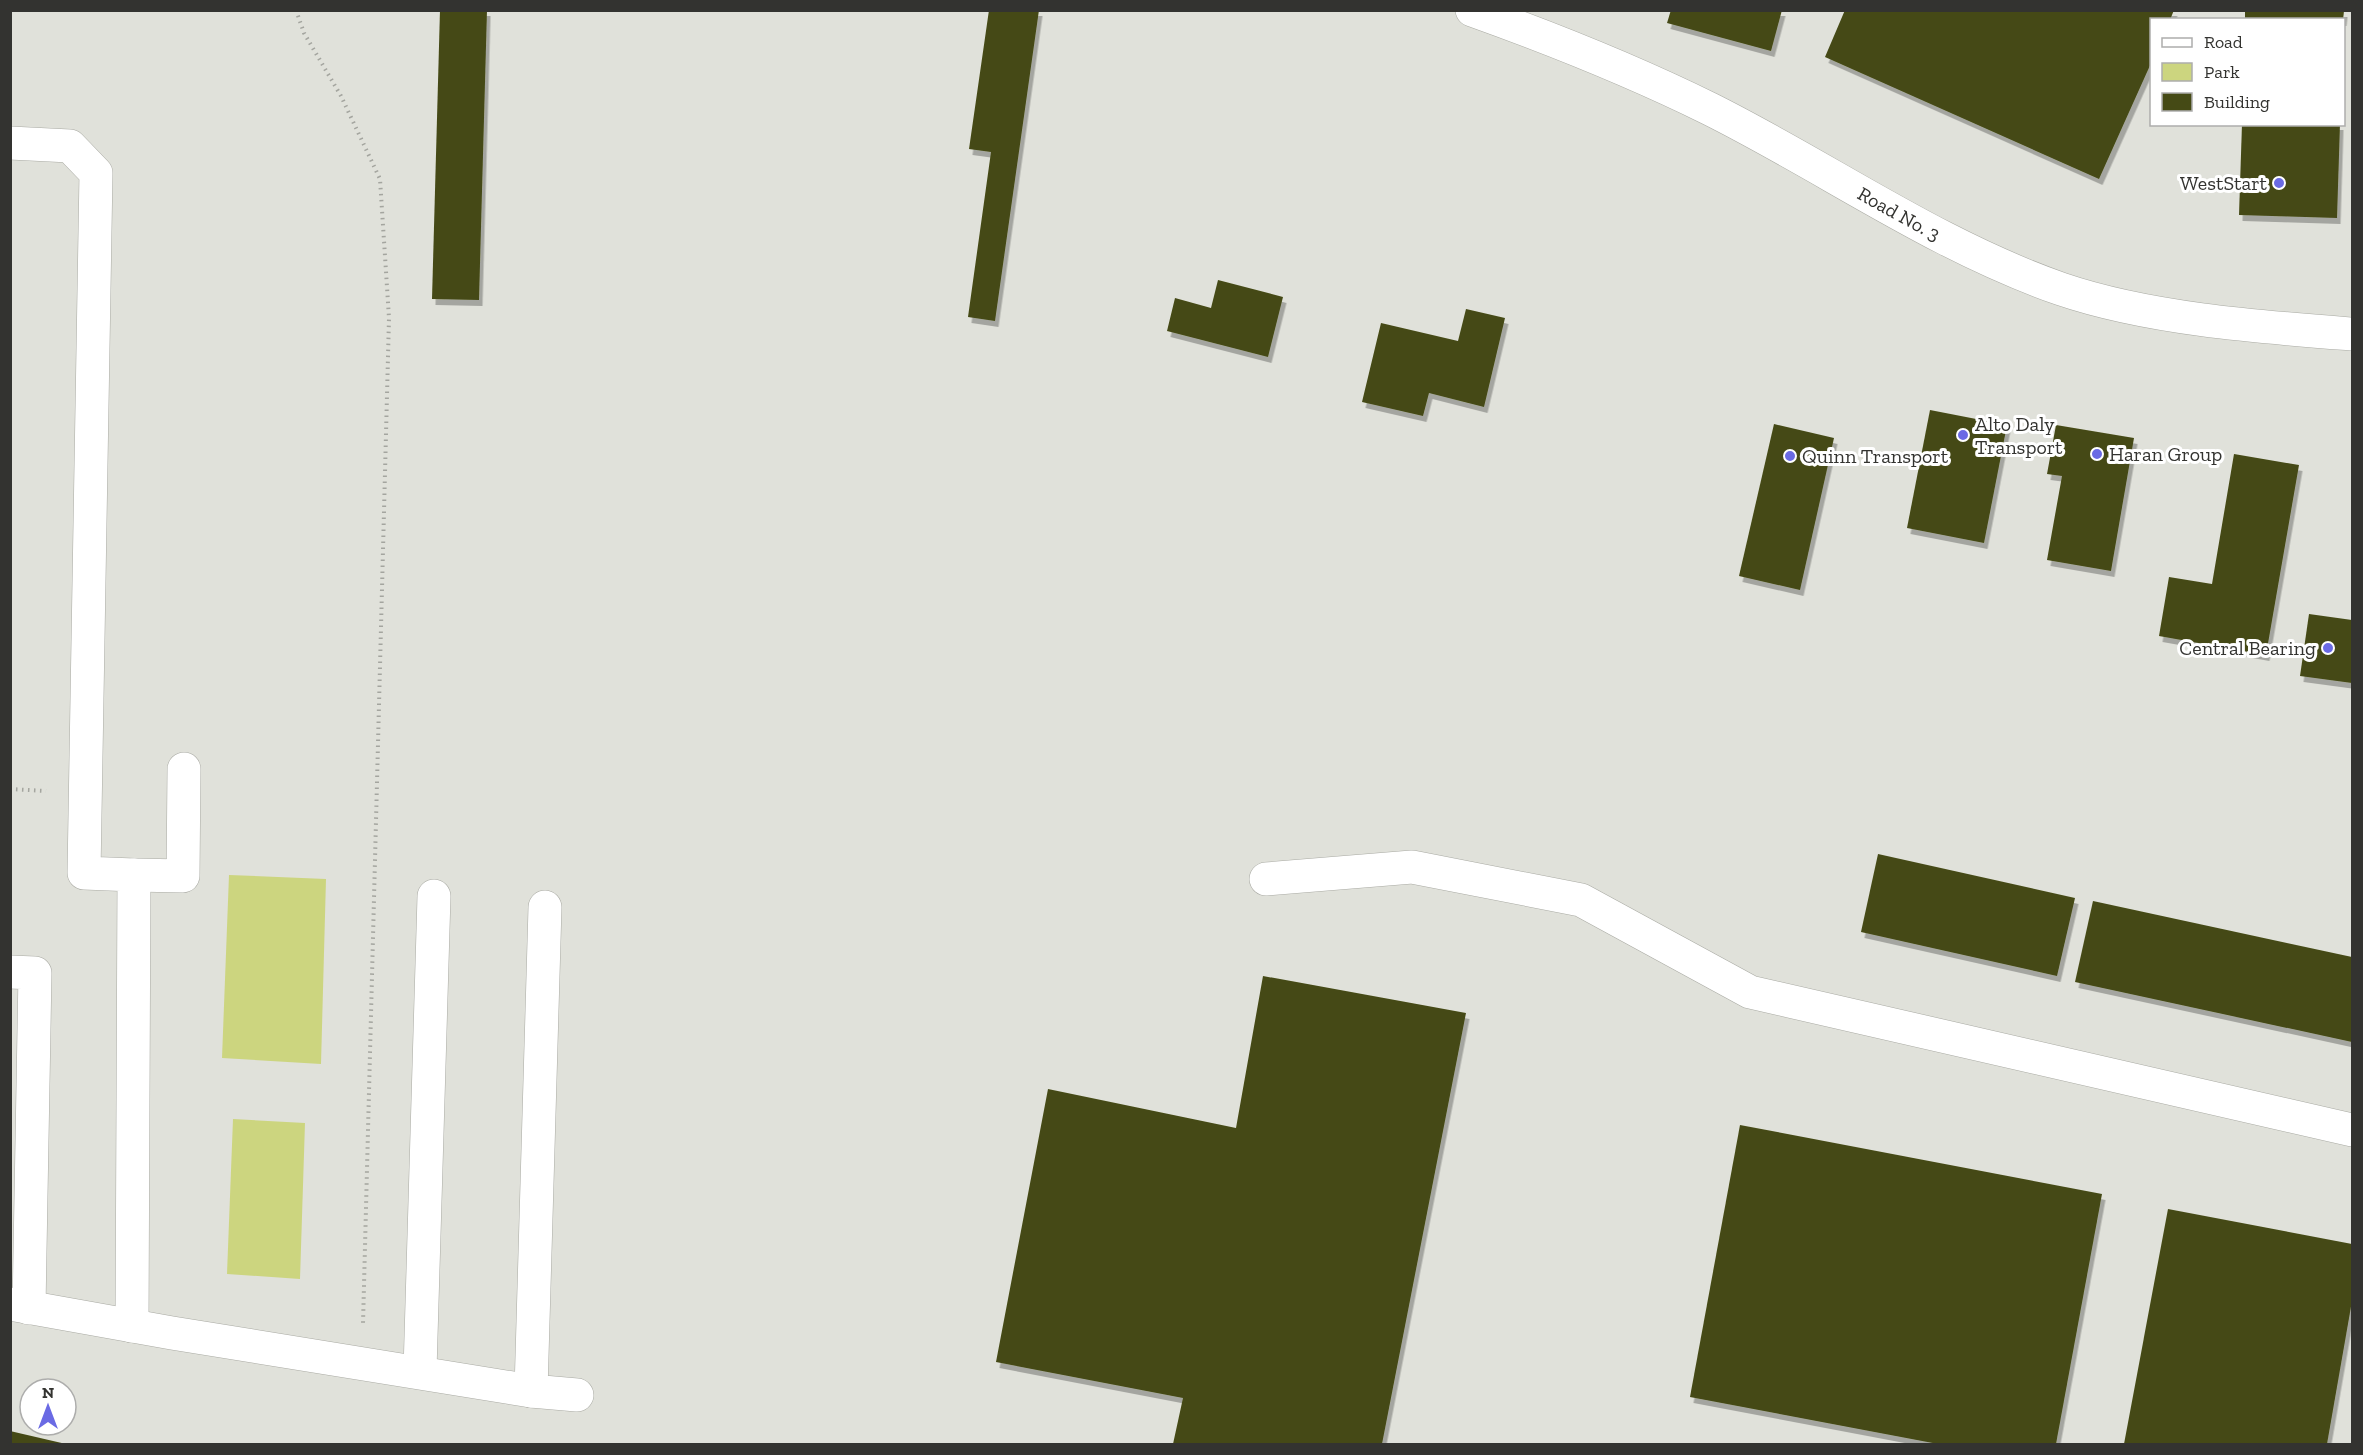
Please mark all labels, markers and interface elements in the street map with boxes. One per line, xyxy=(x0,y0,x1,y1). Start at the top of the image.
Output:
legend xyxy=(2150,18,2345,126)
text: Road xyxy=(2204,31,2243,53)
text: Park xyxy=(2204,61,2240,83)
text: Building xyxy=(2204,91,2270,113)
place label: WestStart xyxy=(2180,171,2268,195)
marker: WestStart xyxy=(2272,176,2286,190)
street label: Road No. 3 xyxy=(1854,181,1944,246)
place label: Alto Daly Transport xyxy=(1975,412,2063,459)
marker: Alto Daly Transport xyxy=(1956,428,1970,442)
place label: Haran Group xyxy=(2109,442,2222,466)
place label: Quinn Transport xyxy=(1802,444,1949,468)
marker: Haran Group xyxy=(2090,447,2104,461)
marker: Quinn Transport xyxy=(1783,449,1797,463)
place label: Central Bearing xyxy=(2179,636,2316,660)
marker: Central Bearing xyxy=(2321,641,2335,655)
north arrow xyxy=(18,1377,78,1437)
text: N xyxy=(42,1383,54,1402)

